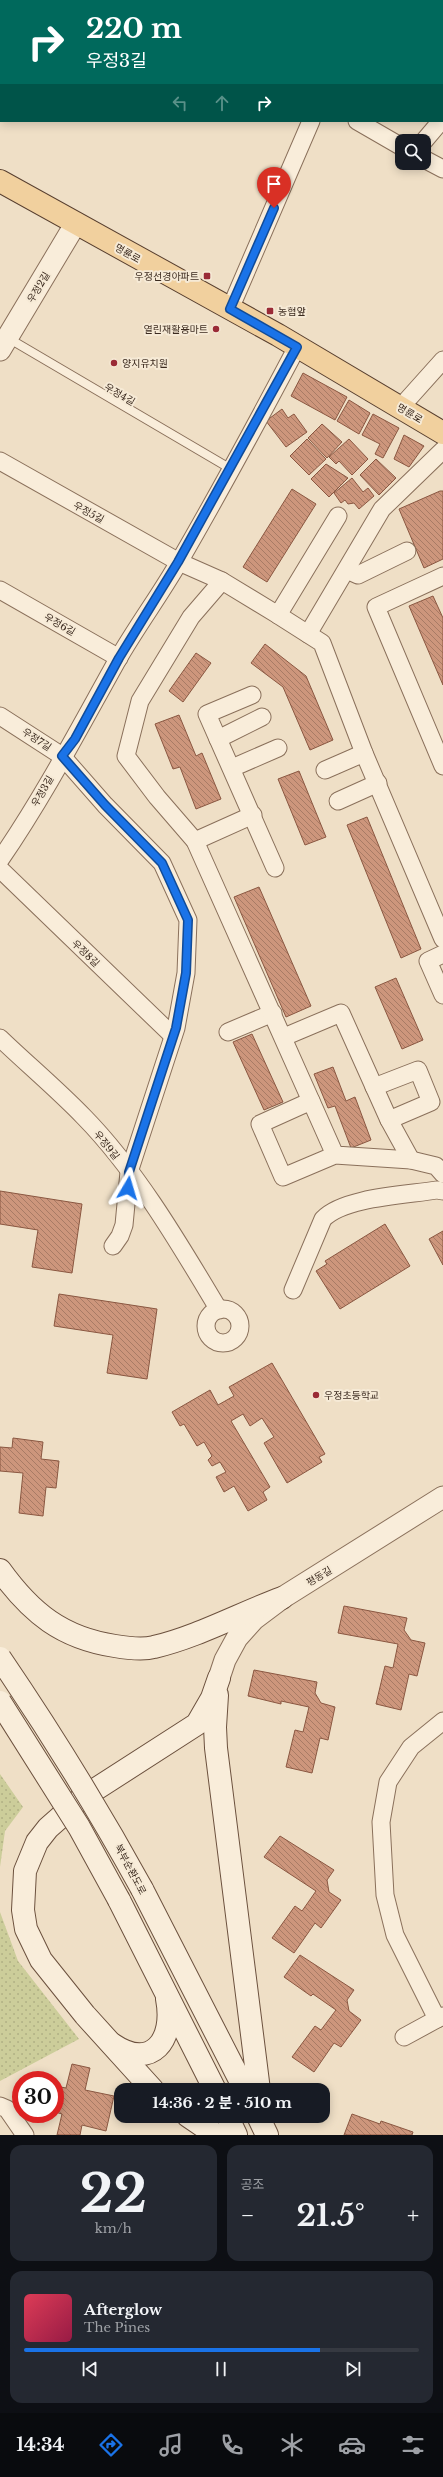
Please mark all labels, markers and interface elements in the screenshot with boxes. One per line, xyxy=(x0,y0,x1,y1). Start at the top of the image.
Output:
text: 220 m xyxy=(86,11,182,46)
icon: right xyxy=(20,16,72,68)
text: 우정3길 xyxy=(86,50,147,72)
icon: left xyxy=(169,92,191,114)
icon: ahead xyxy=(211,92,233,114)
icon: right xyxy=(253,92,275,114)
map controls xyxy=(395,134,431,170)
button: search xyxy=(395,134,431,170)
pin xyxy=(257,167,291,208)
icon: arrive xyxy=(263,173,285,195)
street label: 명륜로 xyxy=(113,241,143,266)
street label: 우정2길 xyxy=(24,269,53,305)
place label: 우정선경아파트 xyxy=(135,270,199,283)
marker: 우정선경아파트 xyxy=(202,271,212,281)
place label: 농협앞 xyxy=(278,305,306,318)
marker: 농협앞 xyxy=(265,306,275,316)
place label: 열린재활용마트 xyxy=(144,323,208,336)
marker: 열린재활용마트 xyxy=(211,324,221,334)
place label: 양지유치원 xyxy=(122,357,168,370)
marker: 양지유치원 xyxy=(109,358,119,368)
street label: 우정4길 xyxy=(102,380,137,408)
street label: 명륜로 xyxy=(395,401,425,426)
street label: 우정5길 xyxy=(71,499,106,526)
street label: 우정6길 xyxy=(42,610,78,639)
street label: 우정7길 xyxy=(20,725,54,754)
street label: 우정3길 xyxy=(28,773,57,809)
street label: 우정8길 xyxy=(69,937,102,970)
street label: 우정9길 xyxy=(91,1128,122,1163)
position arrow xyxy=(107,1167,149,1209)
place label: 우정초등학교 xyxy=(324,1389,379,1402)
marker: 우정초등학교 xyxy=(311,1390,321,1400)
street label: 평동길 xyxy=(304,1564,334,1589)
street label: 북부순환도로 xyxy=(112,1842,149,1897)
speed limit sign: 30 xyxy=(12,2071,64,2123)
text: 14:36 · 2 분 · 510 m xyxy=(152,2093,292,2112)
text: 22 xyxy=(79,2162,147,2226)
text: 공조 xyxy=(241,2176,264,2193)
text: 21.5° xyxy=(297,2197,365,2234)
text: − xyxy=(241,2202,254,2229)
text: + xyxy=(407,2202,419,2229)
text: km/h xyxy=(95,2220,132,2237)
text: Afterglow xyxy=(84,2300,162,2319)
text: The Pines xyxy=(84,2319,150,2336)
icon: previous xyxy=(79,2358,101,2380)
icon: pause xyxy=(210,2358,232,2380)
icon: next xyxy=(342,2358,364,2380)
icon: directions xyxy=(97,2431,125,2459)
icon: music xyxy=(157,2431,185,2459)
icon: phone xyxy=(218,2431,246,2459)
icon: climate xyxy=(278,2431,306,2459)
icon: car xyxy=(338,2431,366,2459)
icon: filters xyxy=(399,2431,427,2459)
text: 14:34 xyxy=(16,2434,65,2456)

